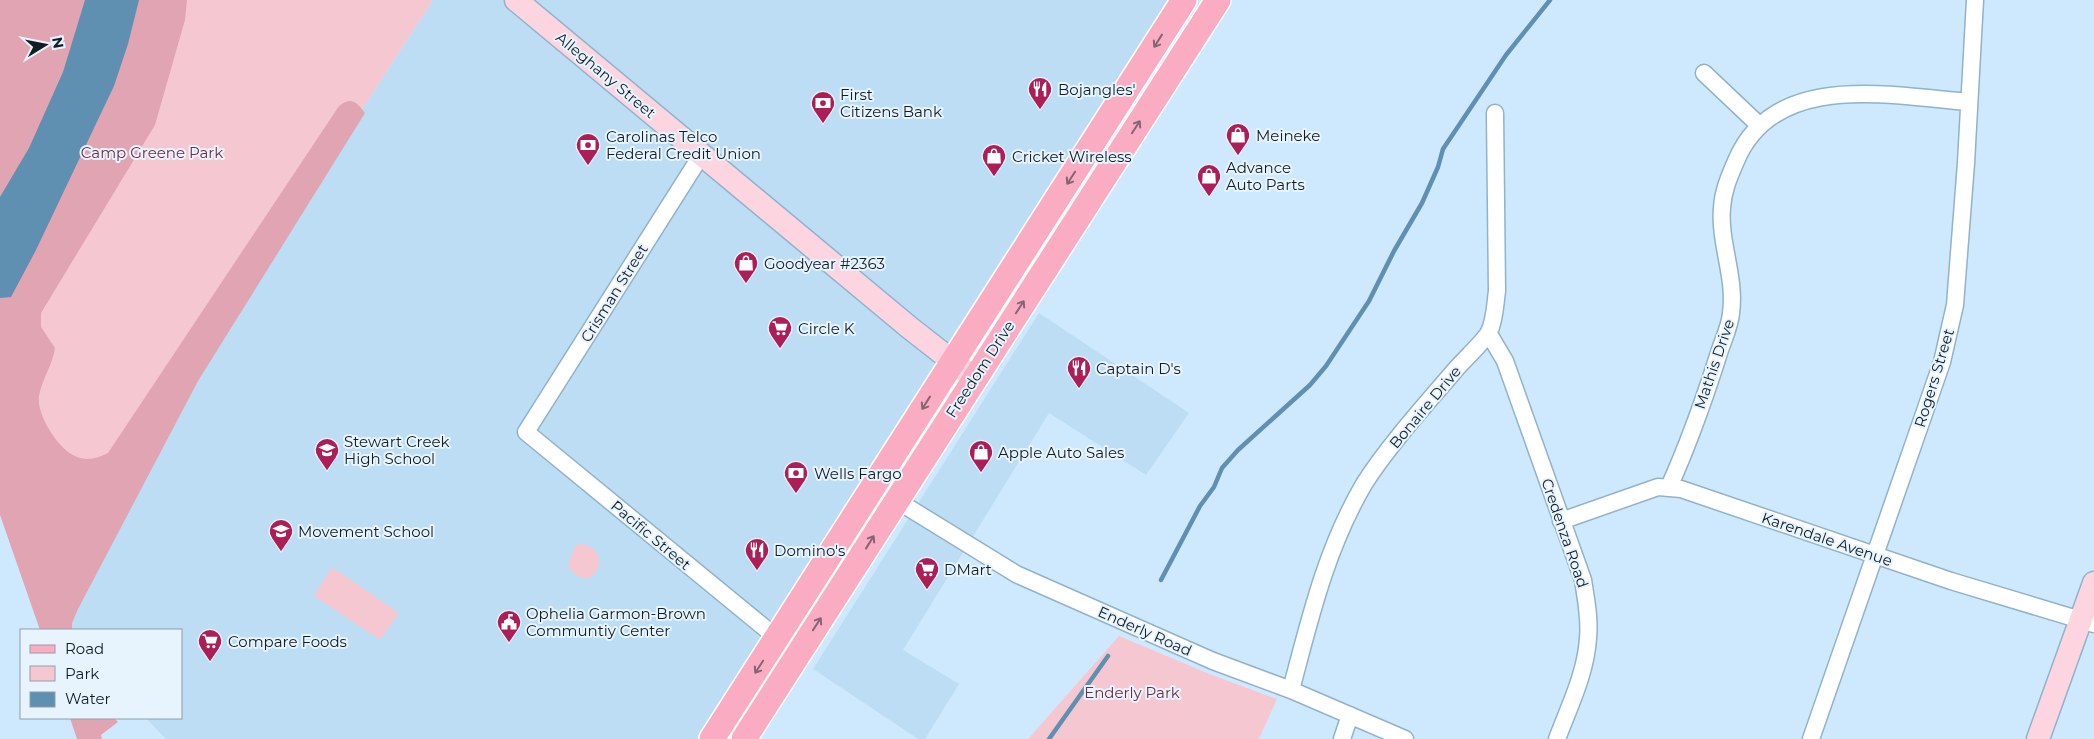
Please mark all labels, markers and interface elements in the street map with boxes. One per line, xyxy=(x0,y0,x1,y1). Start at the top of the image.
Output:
north arrow xyxy=(20,20,70,70)
street label: Alleghany Street xyxy=(552,28,660,122)
one-way arrow xyxy=(1152,33,1162,47)
text: N xyxy=(48,36,68,50)
restaurant icon: Bojangles' xyxy=(1027,76,1053,110)
place label: Bojangles' xyxy=(1058,80,1136,99)
place label: First Citizens Bank xyxy=(840,85,942,121)
bank icon: First Citizens Bank xyxy=(810,90,836,124)
one-way arrow xyxy=(1132,120,1142,134)
shop icon: Meineke xyxy=(1225,122,1251,156)
place label: Meineke xyxy=(1256,126,1320,145)
place label: Carolinas Telco Federal Credit Union xyxy=(606,127,761,163)
bank icon: Carolinas Telco Federal Credit Union xyxy=(575,132,601,166)
park label: Camp Greene Park xyxy=(81,143,223,162)
shop icon: Cricket Wireless xyxy=(981,143,1007,177)
place label: Cricket Wireless xyxy=(1012,147,1132,166)
place label: Advance Auto Parts xyxy=(1226,158,1305,194)
shop icon: Advance Auto Parts xyxy=(1196,163,1222,197)
one-way arrow xyxy=(1065,171,1076,185)
street label: Crisman Street xyxy=(576,240,652,346)
shop icon: Goodyear #2363 xyxy=(733,250,759,284)
place label: Goodyear #2363 xyxy=(764,254,885,273)
one-way arrow xyxy=(1015,301,1025,315)
supermarket icon: Circle K xyxy=(767,315,793,349)
street label: Mathis Drive xyxy=(1690,316,1738,412)
street label: Freedom Drive xyxy=(942,317,1018,421)
place label: Circle K xyxy=(798,319,855,338)
street label: Rogers Street xyxy=(1910,326,1958,430)
restaurant icon: Captain D's xyxy=(1066,355,1092,389)
place label: Captain D's xyxy=(1096,359,1181,378)
street label: Bonaire Drive xyxy=(1385,362,1465,452)
one-way arrow xyxy=(921,396,931,410)
place label: Stewart Creek High School xyxy=(344,432,450,468)
school or university icon: Stewart Creek High School xyxy=(314,437,340,471)
shop icon: Apple Auto Sales xyxy=(968,439,994,473)
place label: Apple Auto Sales xyxy=(998,443,1124,462)
bank icon: Wells Fargo xyxy=(783,460,809,494)
place label: Wells Fargo xyxy=(814,464,902,483)
street label: Credenza Road xyxy=(1537,476,1593,590)
street label: Pacific Street xyxy=(607,496,695,574)
street label: Karendale Avenue xyxy=(1759,508,1895,570)
school or university icon: Movement School xyxy=(268,518,294,552)
place label: Movement School xyxy=(298,522,434,541)
one-way arrow xyxy=(865,535,875,549)
restaurant icon: Domino's xyxy=(744,537,770,571)
place label: Domino's xyxy=(774,541,845,560)
supermarket icon: DMart xyxy=(914,556,940,590)
place label: DMart xyxy=(944,560,992,579)
street label: Enderly Road xyxy=(1095,602,1195,660)
place label: Ophelia Garmon-Brown Communtiy Center xyxy=(526,604,706,640)
public building icon: Ophelia Garmon-Brown Communtiy Center xyxy=(496,609,522,643)
one-way arrow xyxy=(812,617,822,631)
supermarket icon: Compare Foods xyxy=(197,628,223,662)
legend xyxy=(20,629,182,719)
place label: Compare Foods xyxy=(228,632,347,651)
text: Road xyxy=(65,639,104,658)
one-way arrow xyxy=(753,659,763,673)
text: Park xyxy=(65,664,99,683)
park label: Enderly Park xyxy=(1084,683,1180,702)
text: Water xyxy=(65,689,111,708)

